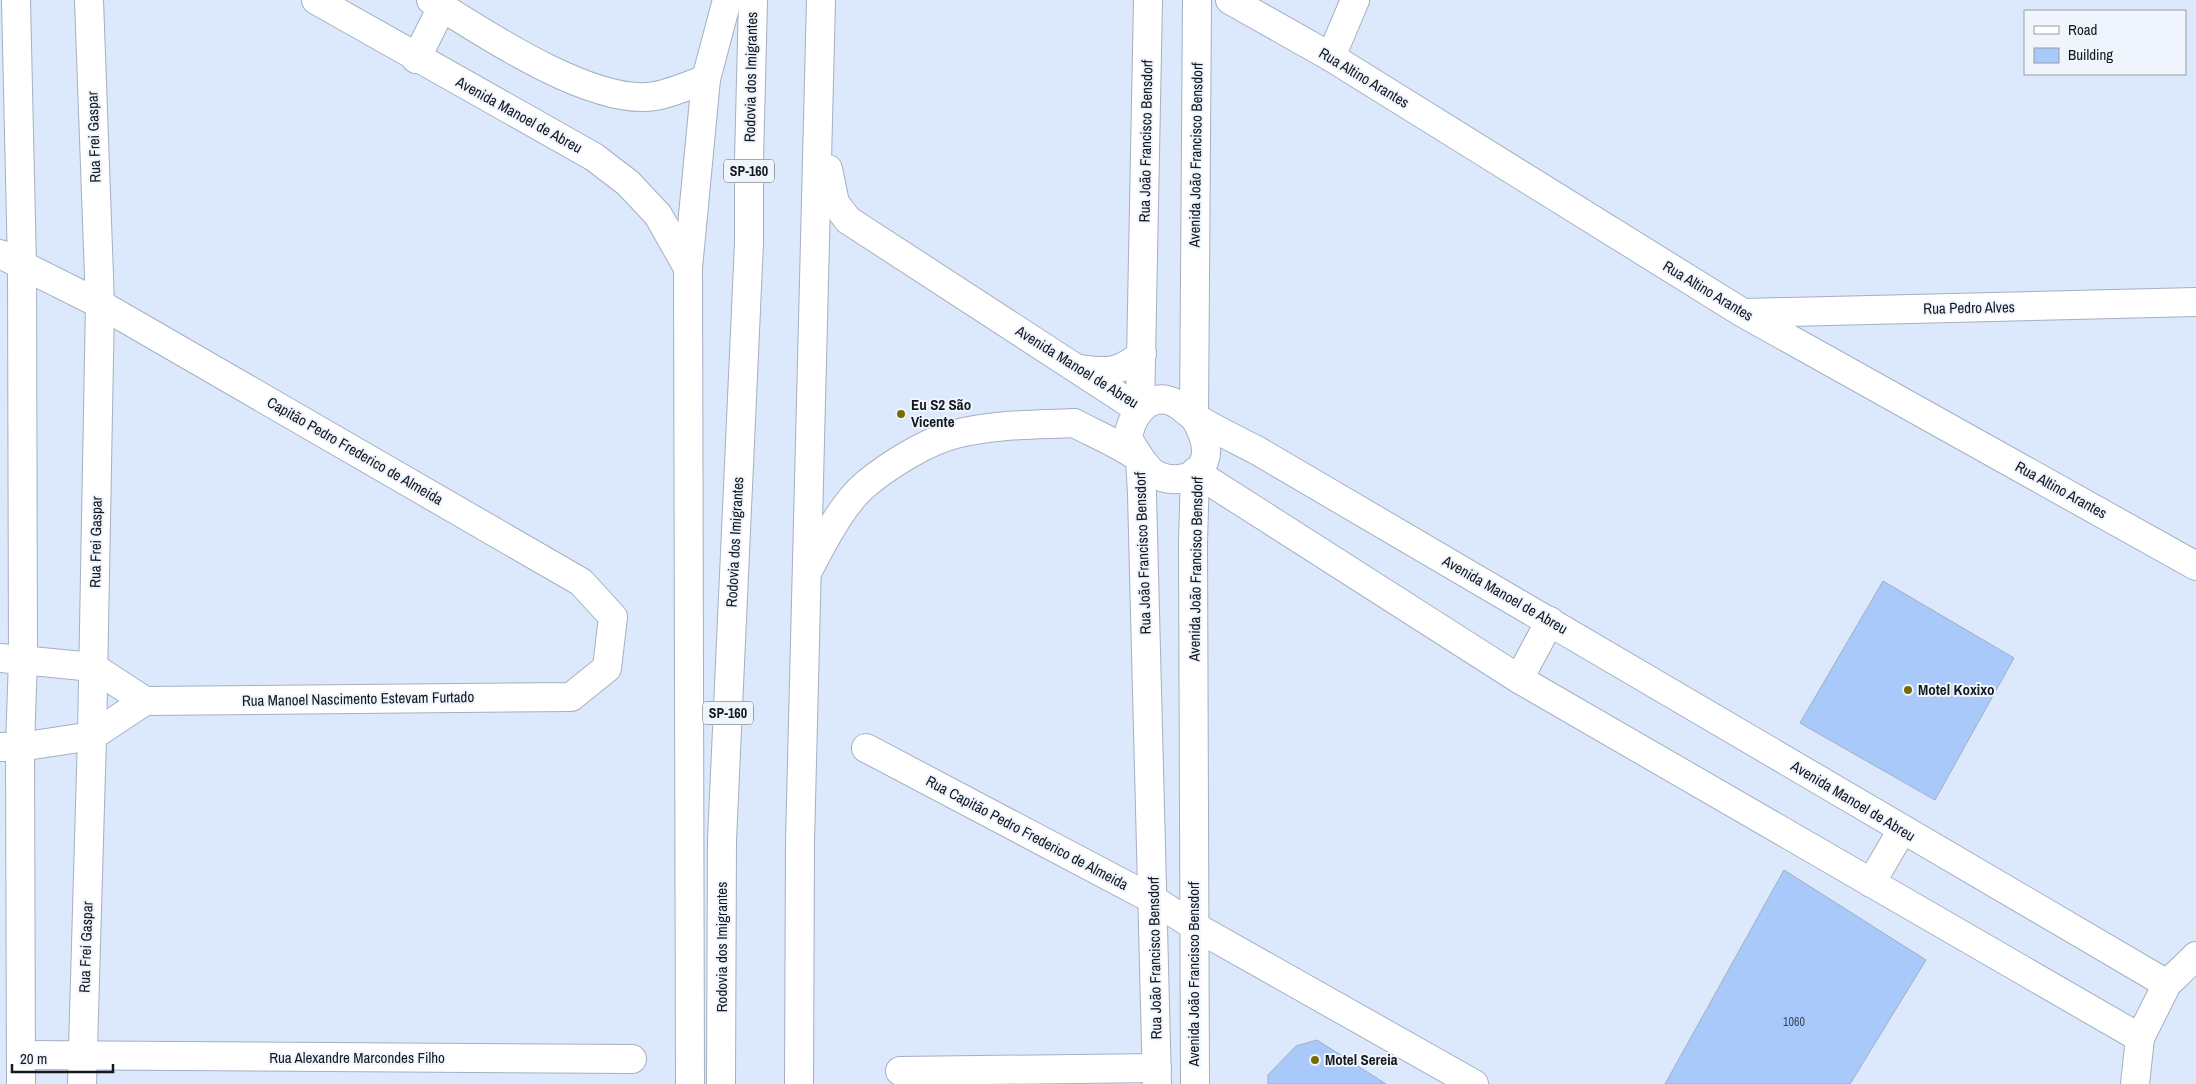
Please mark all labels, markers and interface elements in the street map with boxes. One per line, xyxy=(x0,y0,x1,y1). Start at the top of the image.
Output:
legend xyxy=(2024,10,2186,75)
street label: Rodovia dos Imigrantes xyxy=(739,12,762,142)
text: Road xyxy=(2068,19,2097,40)
street label: Rua Altino Arantes xyxy=(1315,42,1413,113)
text: Building xyxy=(2068,44,2113,65)
street label: Rua João Francisco Bensdorf xyxy=(1134,59,1157,223)
street label: Avenida João Francisco Bensdorf xyxy=(1183,62,1208,249)
street label: Avenida Manoel de Abreu xyxy=(451,71,586,158)
street label: Rua Frei Gaspar xyxy=(81,91,106,183)
road number: SP-160 xyxy=(724,160,774,182)
street label: Rua Altino Arantes xyxy=(1659,255,1757,326)
street label: Rua Pedro Alves xyxy=(1923,296,2015,319)
street label: Avenida Manoel de Abreu xyxy=(1011,320,1143,413)
street label: Capitão Pedro Frederico de Almeida xyxy=(263,391,447,510)
place label: Eu S2 São Vicente xyxy=(911,394,971,432)
marker: Eu S2 São Vicente xyxy=(895,408,907,420)
street label: Rua Altino Arantes xyxy=(2012,456,2111,523)
street label: Rua João Francisco Bensdorf xyxy=(1129,471,1156,635)
street label: Rodovia dos Imigrantes xyxy=(721,476,748,608)
street label: Avenida João Francisco Bensdorf xyxy=(1183,476,1208,663)
street label: Rua Frei Gaspar xyxy=(84,496,107,588)
street label: Avenida Manoel de Abreu xyxy=(1438,550,1572,639)
place label: Motel Koxixo xyxy=(1918,679,1995,700)
marker: Motel Koxixo xyxy=(1902,684,1914,696)
street label: Rua Manoel Nascimento Estevam Furtado xyxy=(242,686,475,711)
road number: SP-160 xyxy=(703,701,753,724)
street label: Avenida Manoel de Abreu xyxy=(1786,755,1919,846)
street label: Rua Capitão Pedro Frederico de Almeida xyxy=(922,770,1132,895)
street label: Rua João Francisco Bensdorf xyxy=(1143,876,1166,1040)
street label: Avenida João Francisco Bensdorf xyxy=(1183,881,1204,1068)
street label: Rodovia dos Imigrantes xyxy=(711,882,732,1012)
street label: Rua Frei Gaspar xyxy=(73,901,98,993)
house number: 1060 xyxy=(1783,1014,1805,1030)
scale bar xyxy=(12,1042,114,1074)
street label: Rua Alexandre Marcondes Filho xyxy=(269,1047,445,1068)
text: 20 m xyxy=(20,1048,47,1069)
place label: Motel Sereia xyxy=(1325,1049,1398,1070)
marker: Motel Sereia xyxy=(1309,1054,1321,1066)

